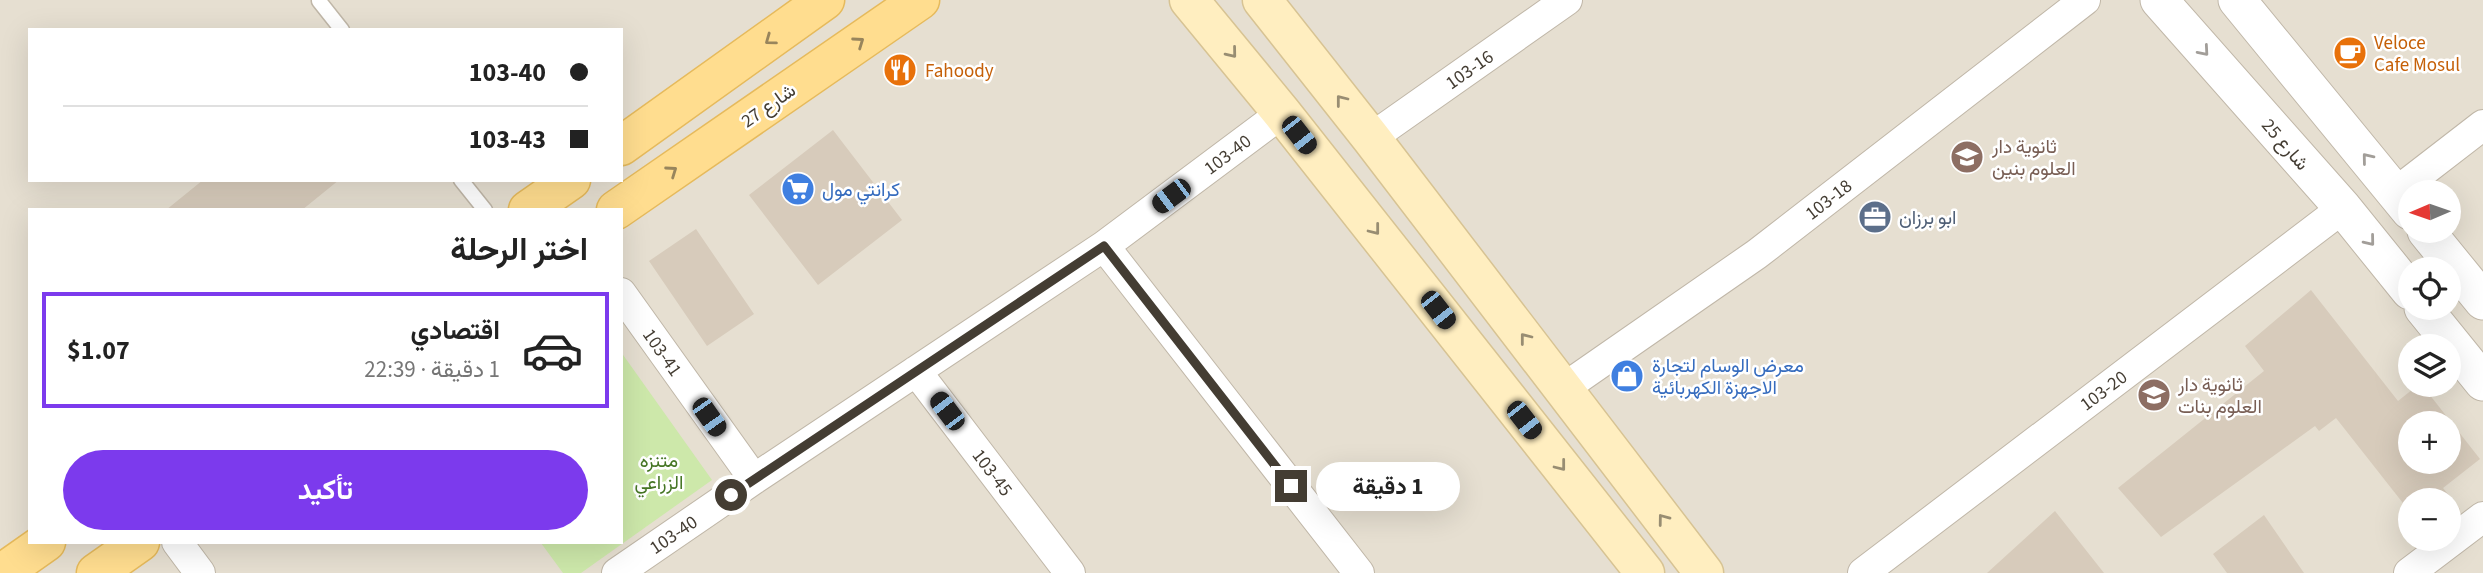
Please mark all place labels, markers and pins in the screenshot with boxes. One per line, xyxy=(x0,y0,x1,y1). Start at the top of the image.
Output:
place label: Veloce Cafe Mosul xyxy=(2374,30,2460,79)
cafe icon: Veloce Cafe Mosul xyxy=(2331,34,2369,72)
restaurant icon: Fahoody xyxy=(881,51,919,89)
place label: Fahoody xyxy=(925,58,994,85)
place label: ثانوية دار العلوم بنين xyxy=(1991,134,2076,183)
school or university icon: ثانوية دار العلوم بنين xyxy=(1948,138,1986,176)
supermarket icon: كرانتي مول xyxy=(779,170,817,208)
place label: كرانتي مول xyxy=(822,177,900,205)
office icon: ابو برزان xyxy=(1856,198,1894,236)
place label: ابو برزان xyxy=(1899,205,1956,232)
place label: معرض الوسام لتجارة الاجهزة الكهربائية xyxy=(1652,353,1804,402)
shop icon: معرض الوسام لتجارة الاجهزة الكهربائية xyxy=(1608,357,1646,395)
place label: ثانوية دار العلوم بنات xyxy=(2177,372,2262,421)
school or university icon: ثانوية دار العلوم بنات xyxy=(2135,376,2173,414)

